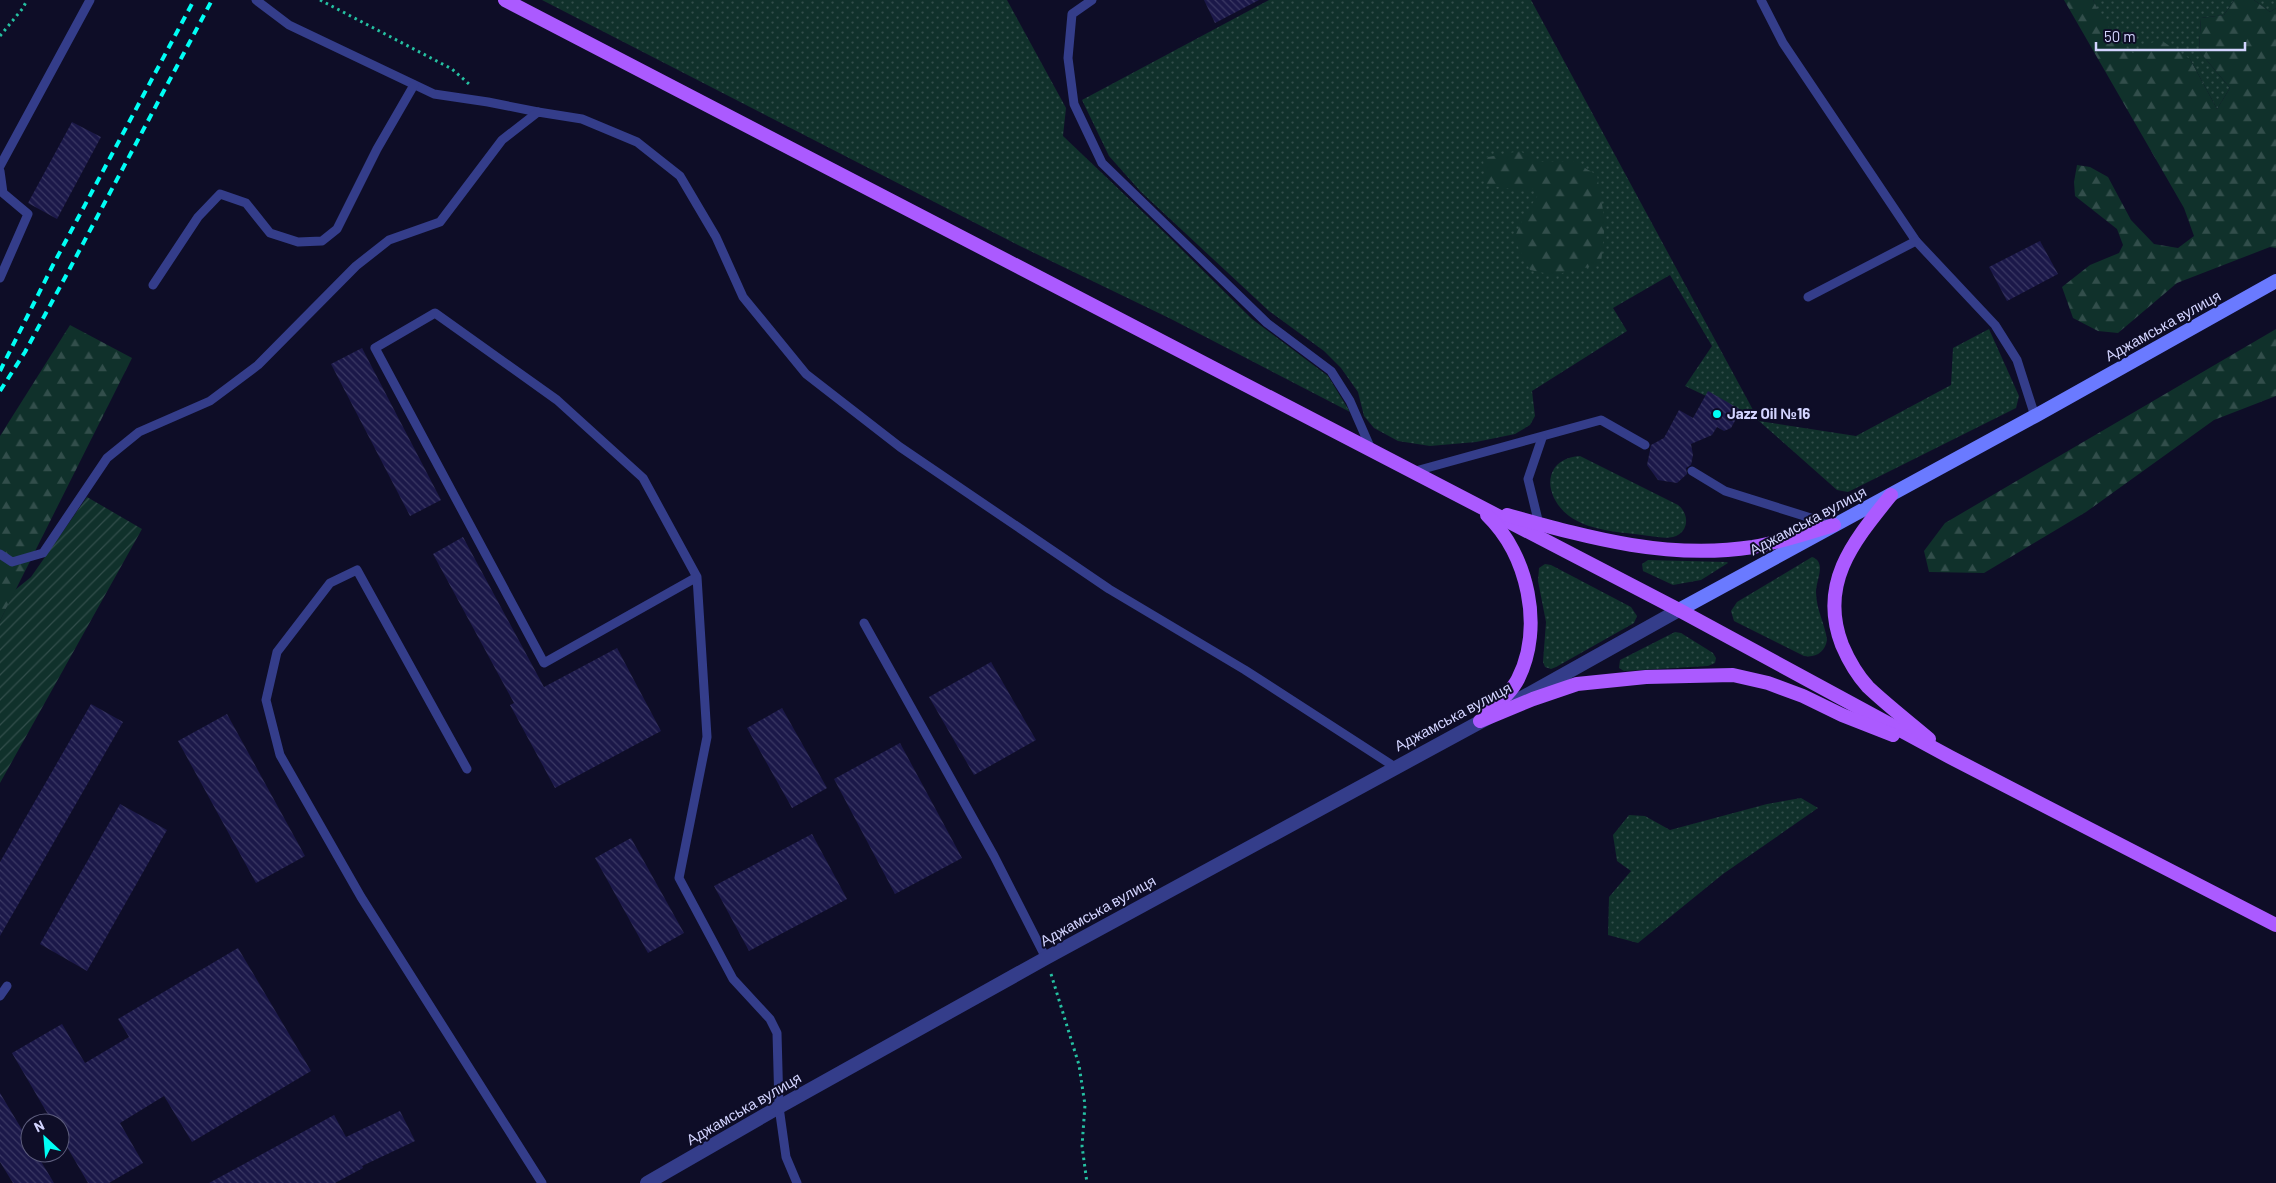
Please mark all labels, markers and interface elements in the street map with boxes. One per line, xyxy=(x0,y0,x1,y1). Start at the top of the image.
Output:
scale bar xyxy=(2096,20,2245,52)
text: 50 m xyxy=(2104,27,2136,45)
street label: Аджамська вулиця xyxy=(2101,286,2224,364)
place label: Jazz Oil №16 xyxy=(1727,404,1810,422)
marker: Jazz Oil №16 xyxy=(1711,408,1723,420)
street label: Аджамська вулиця xyxy=(1746,482,1869,558)
street label: Аджамська вулиця xyxy=(1391,678,1514,754)
street label: Аджамська вулиця xyxy=(1036,871,1159,949)
street label: Аджамська вулиця xyxy=(683,1068,804,1148)
north arrow xyxy=(20,1113,70,1163)
text: N xyxy=(31,1116,47,1136)

